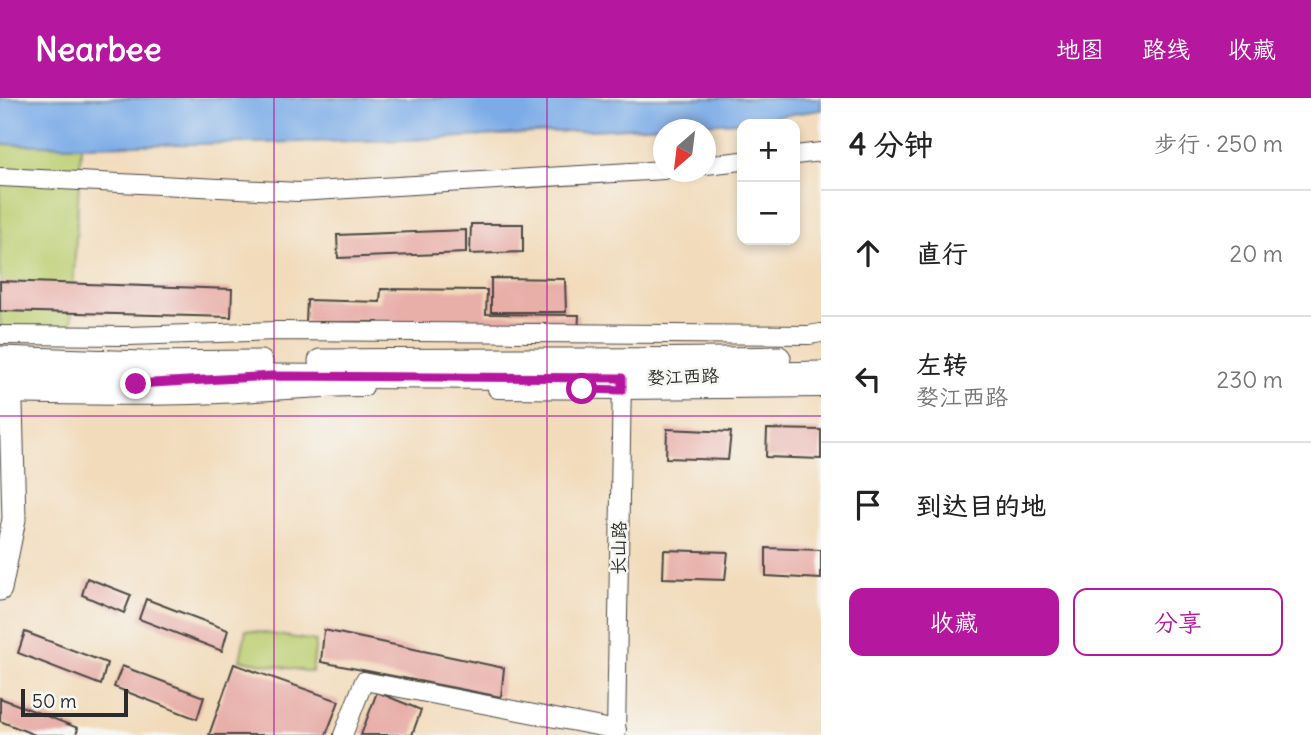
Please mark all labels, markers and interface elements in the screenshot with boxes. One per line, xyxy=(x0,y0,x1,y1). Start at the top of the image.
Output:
text: Nearbee xyxy=(35,28,161,70)
text: 地图 xyxy=(1056,34,1104,64)
text: 路线 xyxy=(1142,34,1190,64)
text: 收藏 xyxy=(1228,34,1276,64)
north arrow xyxy=(653,119,716,182)
map controls xyxy=(737,119,800,245)
button: + xyxy=(737,119,800,182)
text: 4 分钟 xyxy=(849,125,933,163)
text: 步行 · 250 m xyxy=(1154,129,1283,158)
button: − xyxy=(737,182,800,245)
icon: ahead xyxy=(849,234,887,272)
text: 直行 xyxy=(916,237,968,270)
text: 20 m xyxy=(1230,239,1283,268)
text: 左转 xyxy=(916,348,968,381)
icon: left xyxy=(849,360,887,398)
street label: 婺江西路 xyxy=(647,364,719,389)
text: 230 m xyxy=(1217,365,1283,394)
route end xyxy=(120,368,151,399)
route start xyxy=(566,373,597,404)
text: 婺江西路 xyxy=(916,382,1008,411)
icon: arrive xyxy=(849,486,887,524)
text: 到达目的地 xyxy=(916,489,1046,522)
street label: 长山路 xyxy=(607,521,630,575)
button: 收藏 xyxy=(849,588,1059,656)
button: 分享 xyxy=(1073,588,1283,656)
scale bar xyxy=(21,686,128,718)
text: 50 m xyxy=(32,689,77,713)

